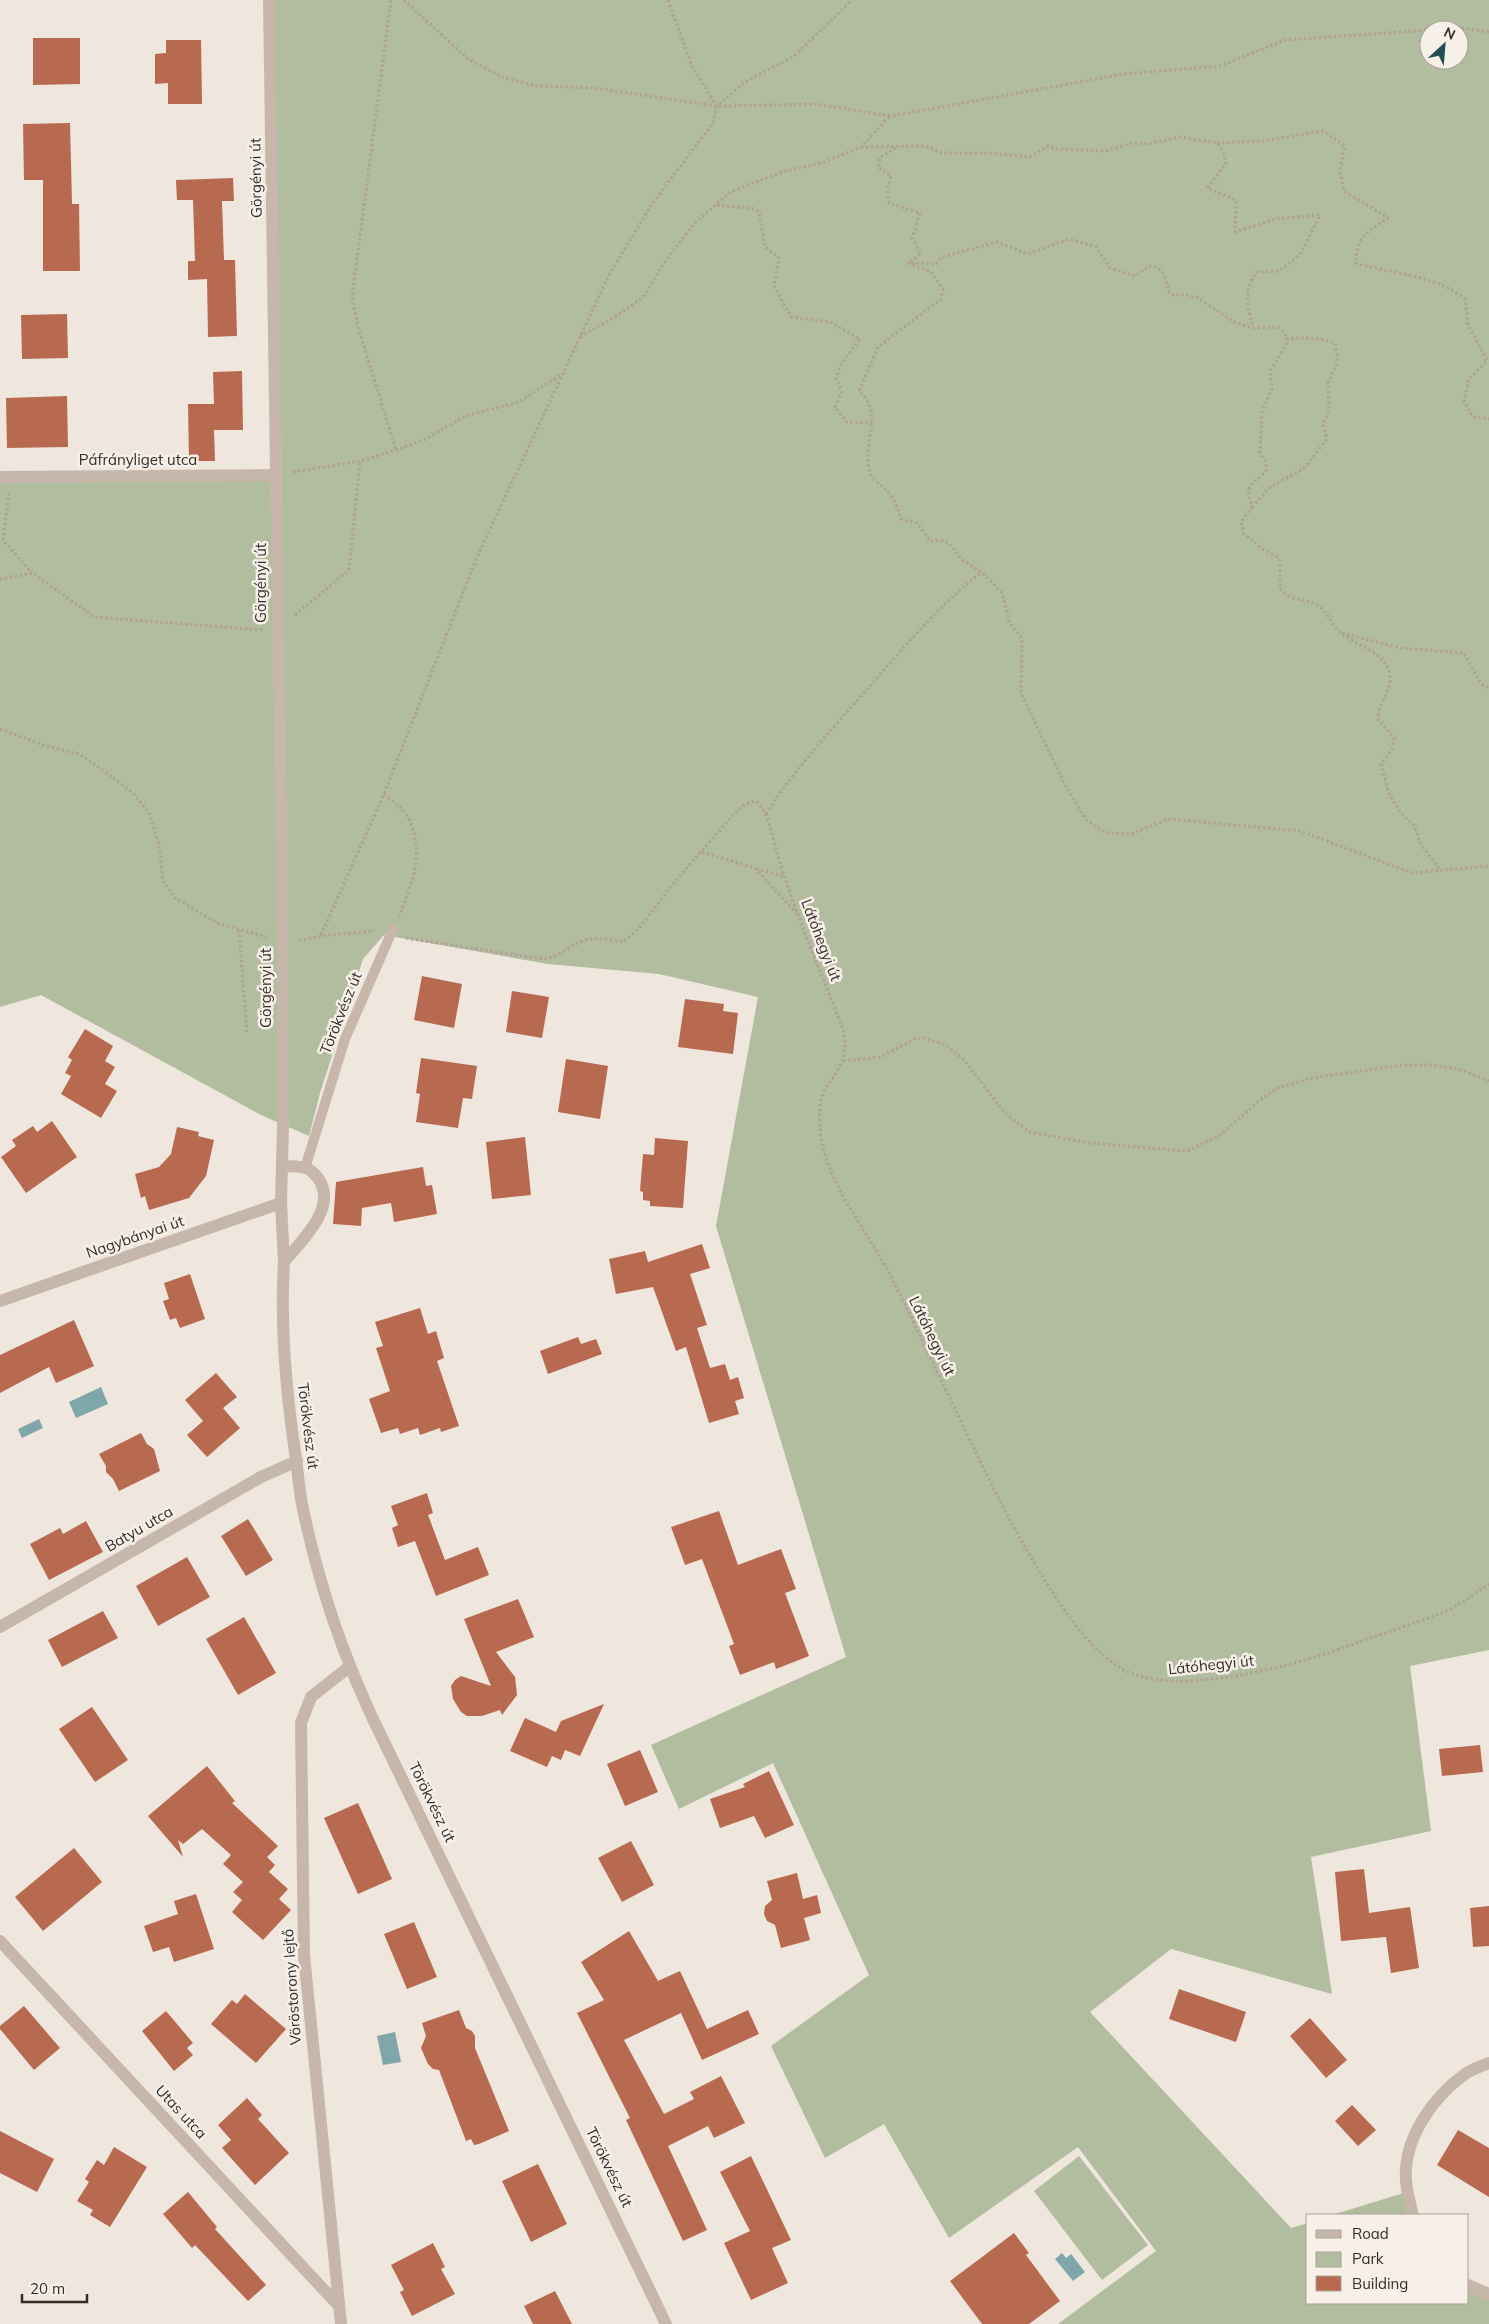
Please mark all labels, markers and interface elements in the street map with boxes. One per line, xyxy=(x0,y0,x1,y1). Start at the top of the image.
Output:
north arrow xyxy=(1419,20,1469,70)
text: N xyxy=(1441,23,1458,44)
street label: Görgényi út xyxy=(245,138,266,218)
street label: Páfrányliget utca xyxy=(79,450,197,469)
street label: Görgényi út xyxy=(251,543,270,623)
street label: Látóhegyi út xyxy=(797,896,846,983)
street label: Görgényi út xyxy=(256,948,275,1028)
street label: Törökvész út xyxy=(315,969,366,1057)
street label: Nagybányai út xyxy=(83,1211,186,1262)
street label: Látóhegyi út xyxy=(905,1293,960,1379)
street label: Törökvész út xyxy=(294,1382,323,1470)
street label: Batyu utca xyxy=(101,1502,176,1556)
street label: Látóhegyi út xyxy=(1167,1651,1255,1678)
street label: Törökvész út xyxy=(405,1759,460,1845)
street label: Vöröstorony lejtő xyxy=(278,1928,305,2046)
street label: Utas utca xyxy=(152,2081,211,2143)
street label: Törökvész út xyxy=(582,2124,637,2210)
legend xyxy=(1306,2214,1469,2304)
text: Road xyxy=(1352,2224,1389,2243)
text: Park xyxy=(1352,2249,1384,2268)
scale bar xyxy=(22,2272,88,2304)
text: Building xyxy=(1352,2274,1408,2293)
text: 20 m xyxy=(30,2279,65,2298)

